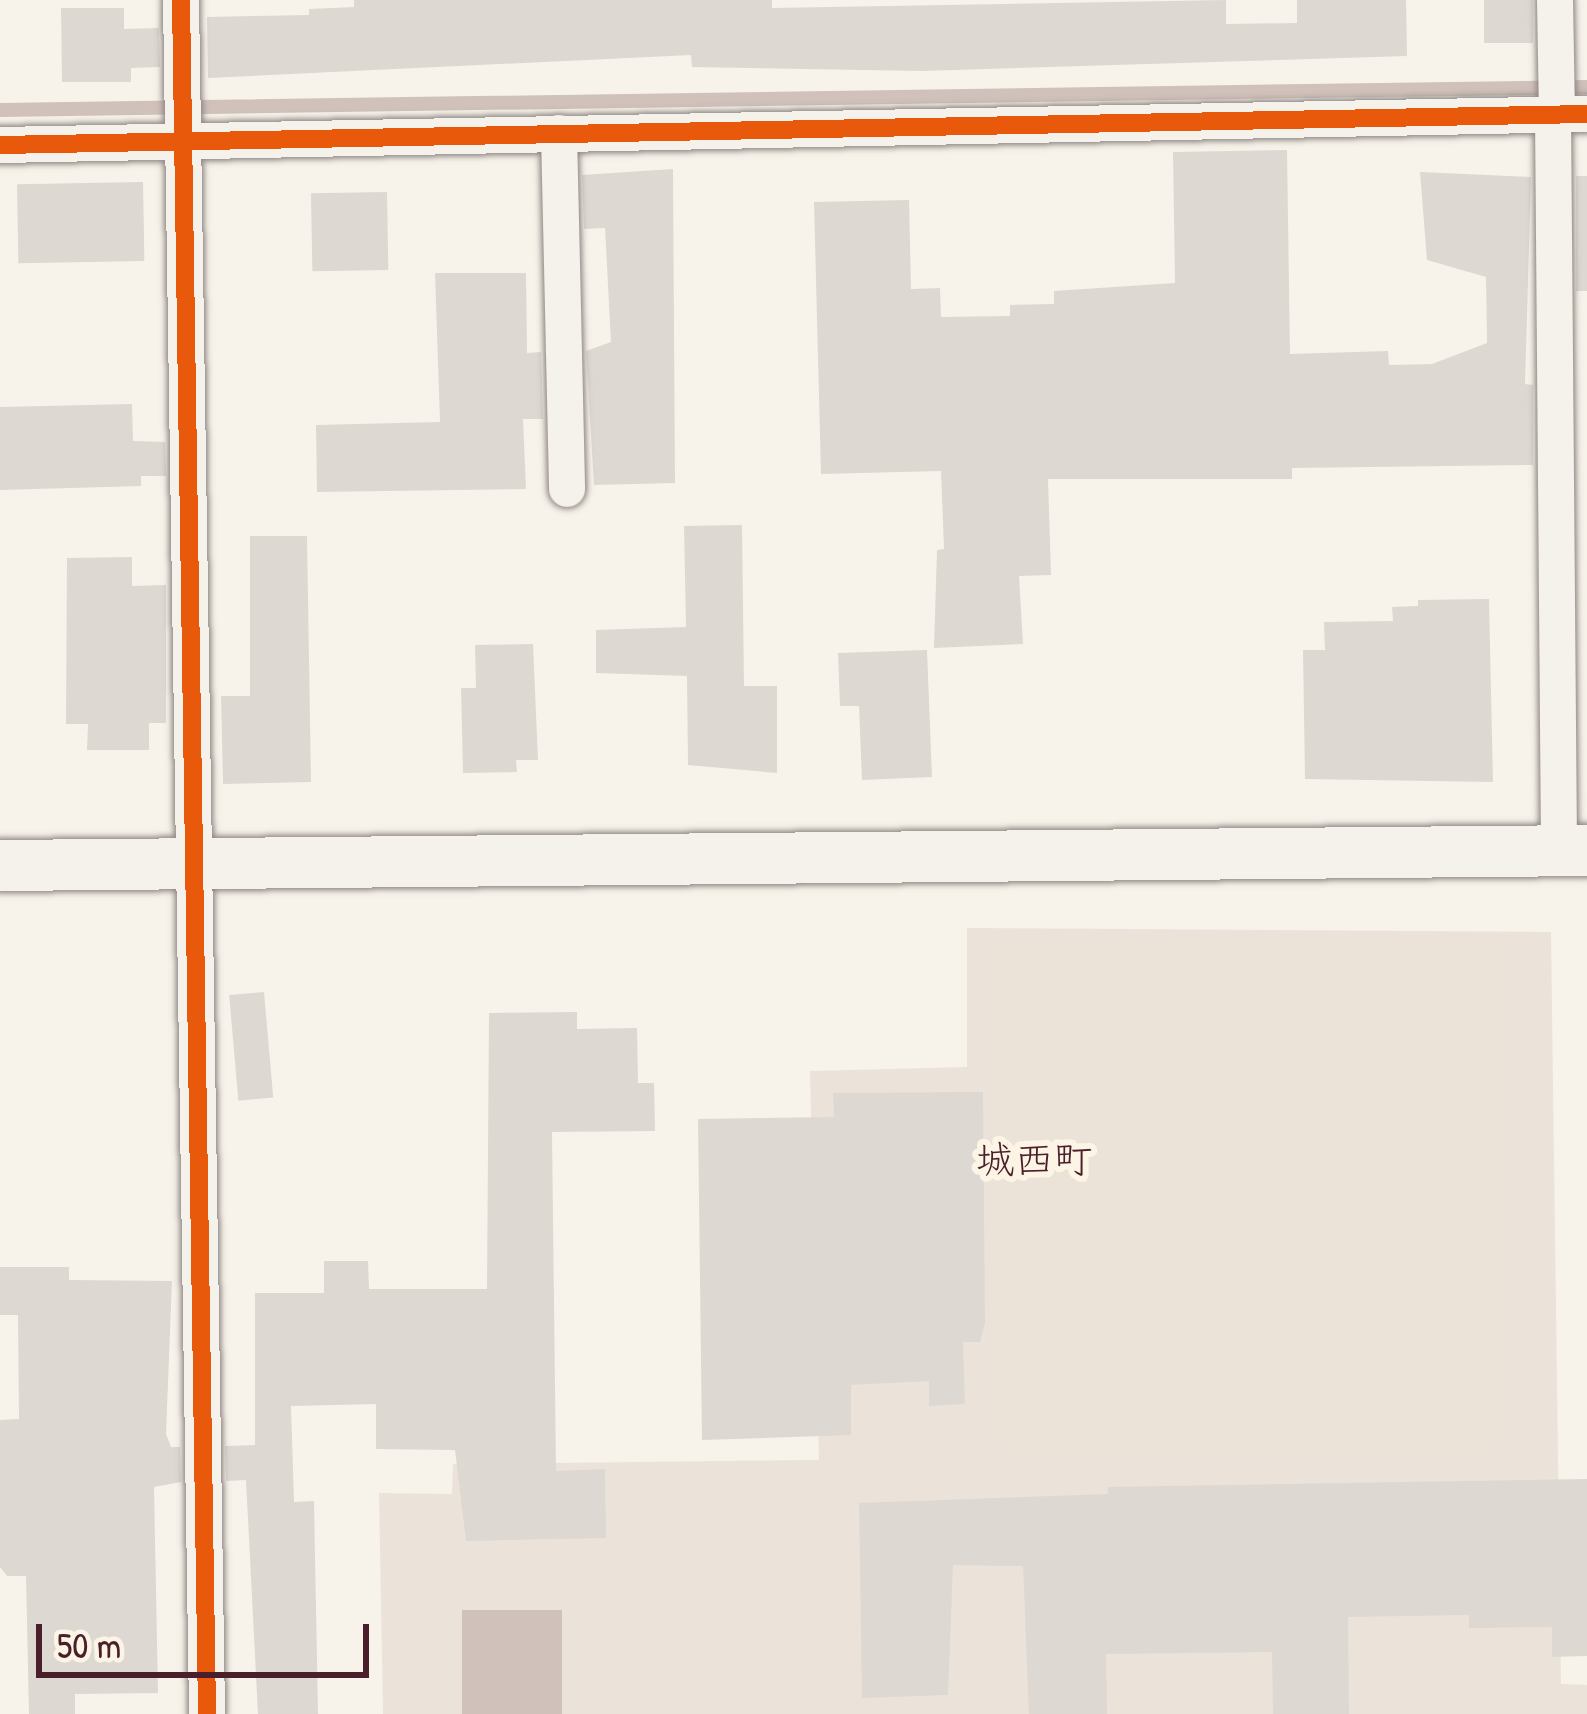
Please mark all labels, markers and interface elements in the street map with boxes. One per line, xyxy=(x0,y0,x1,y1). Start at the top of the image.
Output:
district label: 城西町 xyxy=(976,1136,1092,1182)
scale bar xyxy=(42,1600,375,1674)
text: 50 m xyxy=(57,1620,121,1669)

